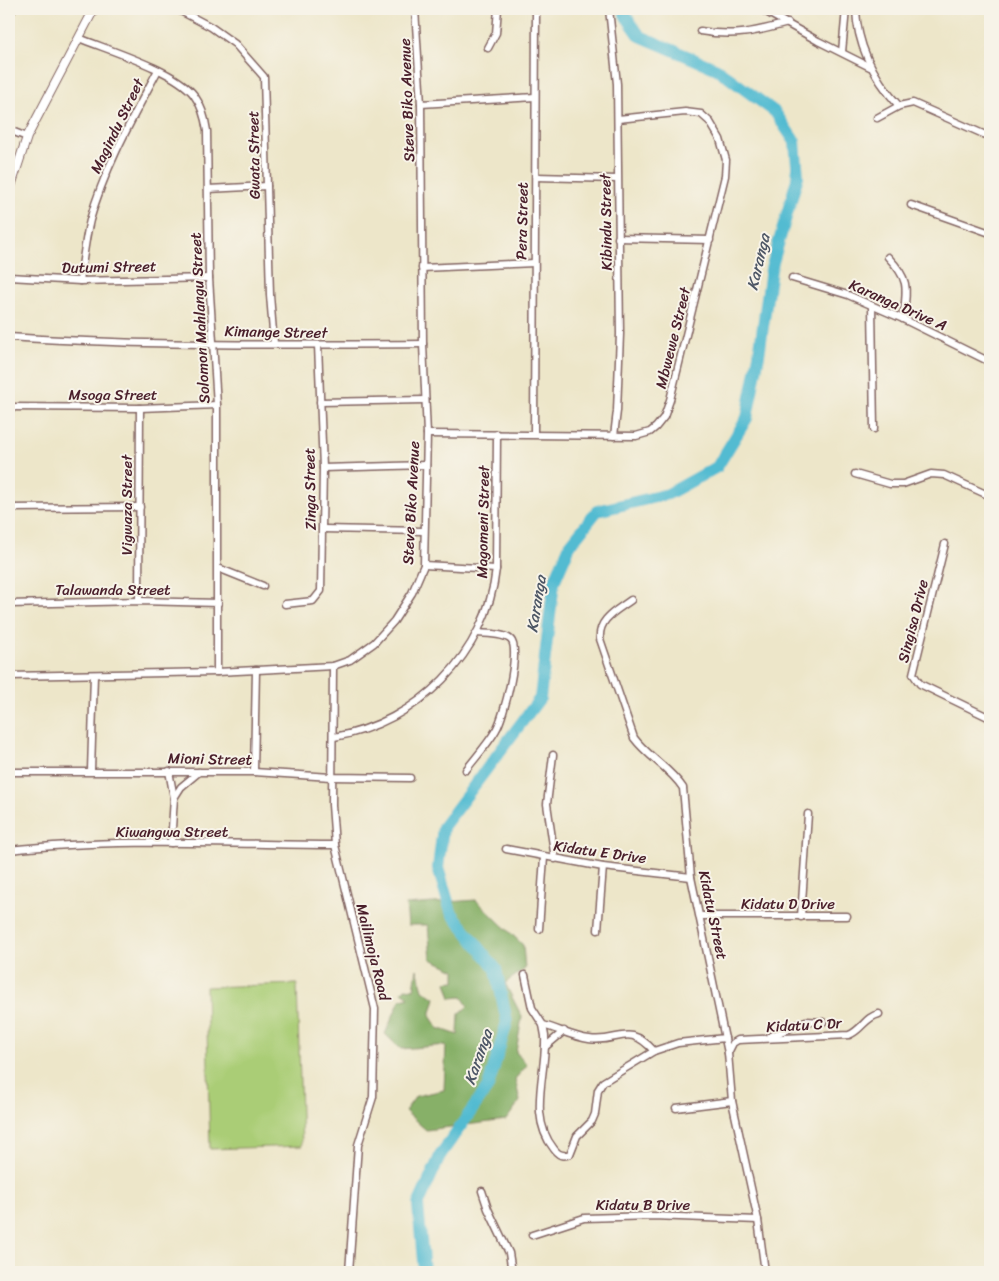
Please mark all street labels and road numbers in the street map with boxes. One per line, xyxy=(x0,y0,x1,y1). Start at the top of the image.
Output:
street label: Steve Biko Avenue xyxy=(392,37,422,162)
street label: Magindu Street xyxy=(83,73,152,178)
street label: Gwata Street xyxy=(240,110,268,199)
street label: Kibindu Street xyxy=(592,172,620,271)
street label: Pera Street xyxy=(508,181,536,260)
street label: Solomon Mahlangu Street xyxy=(183,231,217,404)
street label: Dutumi Street xyxy=(61,253,157,281)
street label: Karanga Drive A xyxy=(845,272,951,338)
street label: Mbwewe Street xyxy=(648,284,698,391)
street label: Kimange Street xyxy=(224,318,329,346)
street label: Msoga Street xyxy=(69,382,158,408)
street label: Steve Biko Avenue xyxy=(395,440,427,566)
street label: Zinga Street xyxy=(296,447,324,530)
street label: Vigwaza Street xyxy=(114,454,140,555)
street label: Magomeni Street xyxy=(469,464,497,579)
street label: Singisa Drive xyxy=(890,576,936,665)
street label: Talawanda Street xyxy=(55,577,171,603)
street label: Mioni Street xyxy=(168,745,253,773)
street label: Kiwangwa Street xyxy=(116,819,229,845)
street label: Kidatu E Drive xyxy=(552,833,648,871)
street label: Kidatu Street xyxy=(691,868,735,963)
street label: Kidatu D Drive xyxy=(741,891,835,917)
street label: Mailimoja Road xyxy=(348,901,398,1004)
street label: Kidatu C Dr xyxy=(766,1010,843,1040)
street label: Kidatu B Drive xyxy=(596,1192,691,1218)

